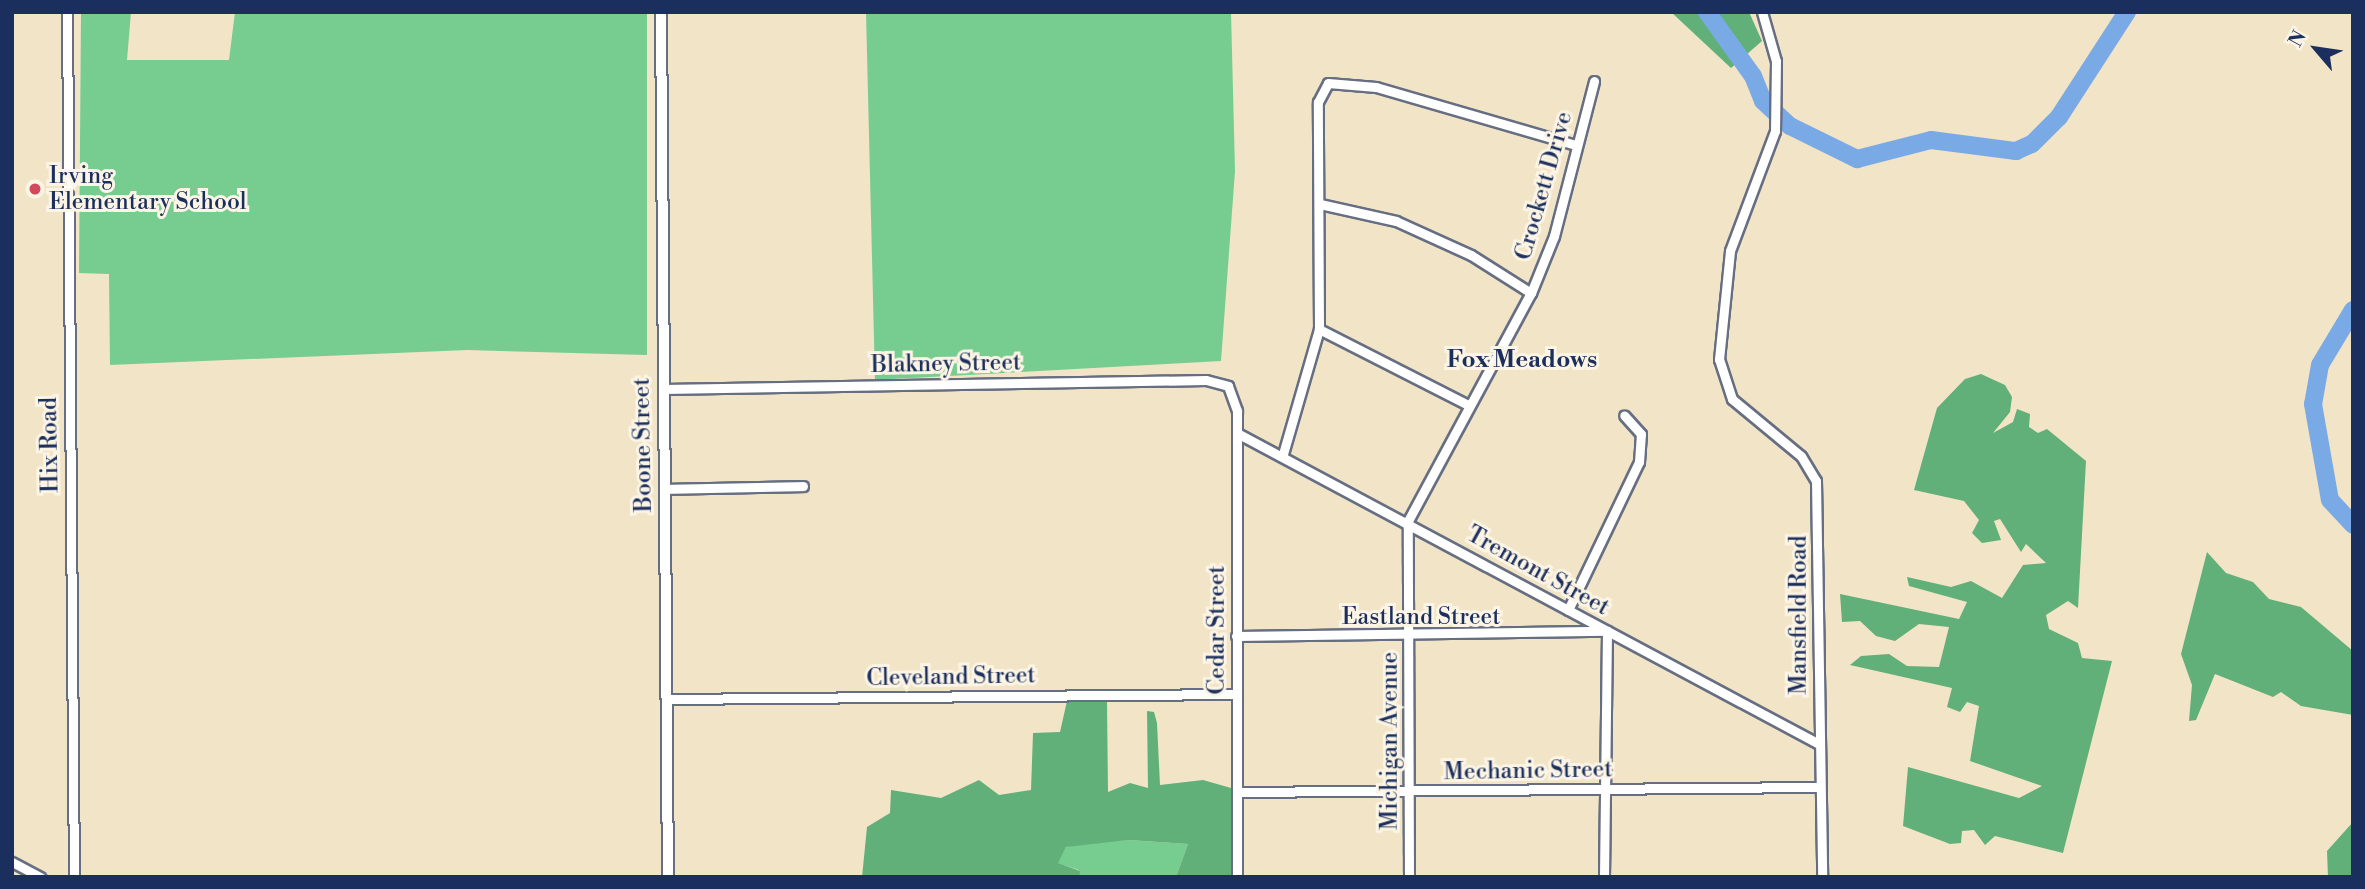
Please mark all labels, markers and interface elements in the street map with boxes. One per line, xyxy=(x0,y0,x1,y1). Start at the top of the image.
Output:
north arrow xyxy=(2281,14,2351,84)
text: N xyxy=(2283,26,2312,51)
street label: Crockett Drive xyxy=(1510,109,1578,263)
place label: Irving Elementary School xyxy=(49,162,247,216)
marker: Irving Elementary School xyxy=(27,181,43,197)
district label: Fox Meadows xyxy=(1447,347,1597,375)
street label: Blakney Street xyxy=(871,349,1021,379)
street label: Boone Street xyxy=(628,377,658,513)
street label: Hix Road xyxy=(35,397,65,493)
street label: Tremont Street xyxy=(1462,520,1614,622)
street label: Mansfield Road xyxy=(1785,535,1813,695)
street label: Cedar Street xyxy=(1203,565,1231,695)
street label: Eastland Street xyxy=(1342,603,1500,631)
street label: Michigan Avenue xyxy=(1376,652,1404,830)
street label: Cleveland Street xyxy=(866,662,1036,692)
street label: Mechanic Street xyxy=(1443,756,1613,786)

